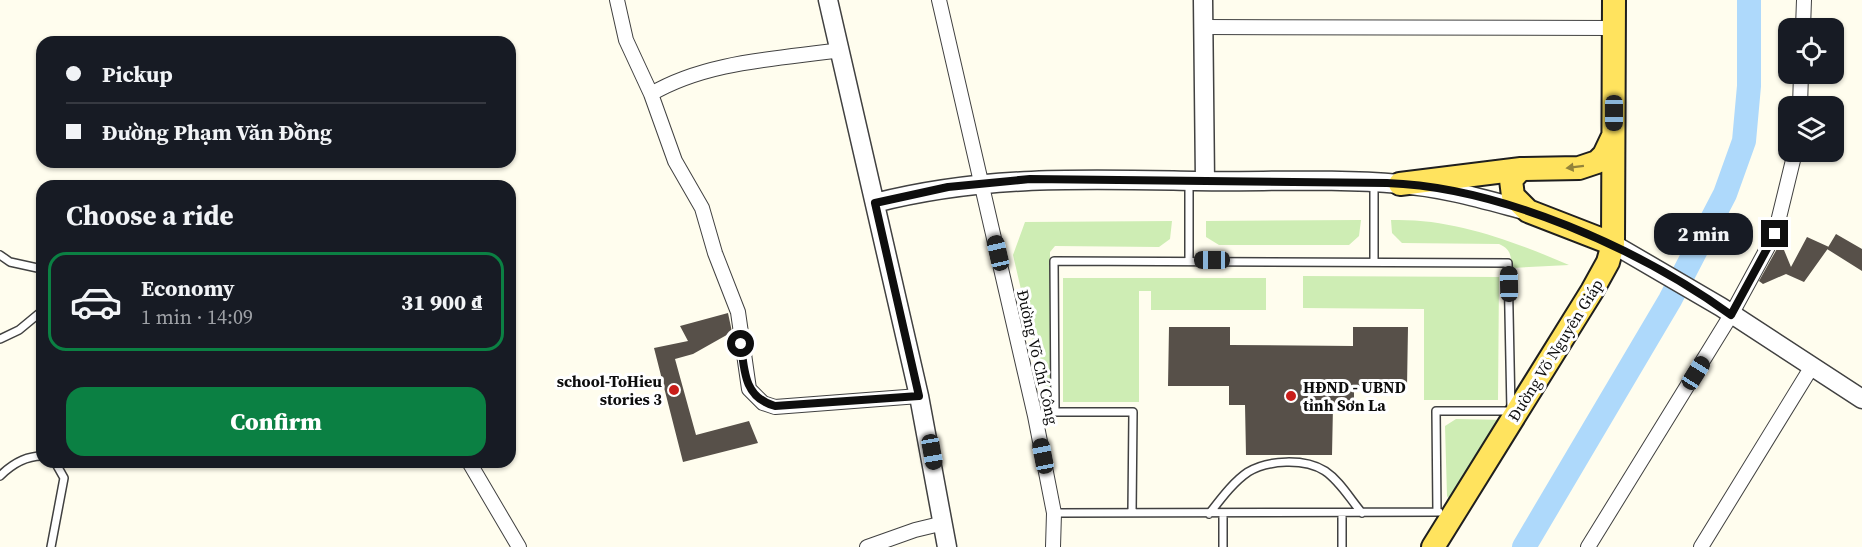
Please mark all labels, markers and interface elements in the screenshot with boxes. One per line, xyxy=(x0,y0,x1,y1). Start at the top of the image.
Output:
map controls xyxy=(1778,18,1844,162)
button: locate xyxy=(1778,18,1844,84)
text: Pickup xyxy=(102,59,173,89)
car xyxy=(1605,95,1623,131)
button: layers xyxy=(1778,96,1844,162)
text: Đường Phạm Văn Đồng xyxy=(102,117,332,147)
one-way arrow xyxy=(1566,162,1585,172)
text: Choose a ride xyxy=(66,197,234,234)
callout: 2 min xyxy=(1655,213,1754,255)
text: 2 min xyxy=(1677,220,1730,248)
route end xyxy=(1761,220,1788,247)
car xyxy=(985,233,1011,273)
car xyxy=(1194,251,1230,269)
car xyxy=(1500,266,1518,302)
text: Economy xyxy=(141,273,235,303)
icon: car xyxy=(69,275,123,329)
street label: Đường Võ Nguyên Giáp xyxy=(1502,275,1608,425)
text: 31 900 ₫ xyxy=(401,287,483,317)
street label: Đường Võ Chí Công xyxy=(1012,287,1064,427)
text: 1 min · 14:09 xyxy=(141,303,253,331)
route start xyxy=(727,330,754,357)
car xyxy=(1679,353,1713,393)
place label: school-ToHieu stories 3 xyxy=(557,370,662,410)
place label: HĐND - UBND tỉnh Sơn La xyxy=(1303,376,1406,416)
marker: school-ToHieu stories 3 xyxy=(667,383,681,397)
button: Confirm xyxy=(66,387,486,456)
marker: HĐND - UBND tỉnh Sơn La xyxy=(1284,389,1298,403)
car xyxy=(920,433,944,471)
car xyxy=(1031,437,1055,475)

